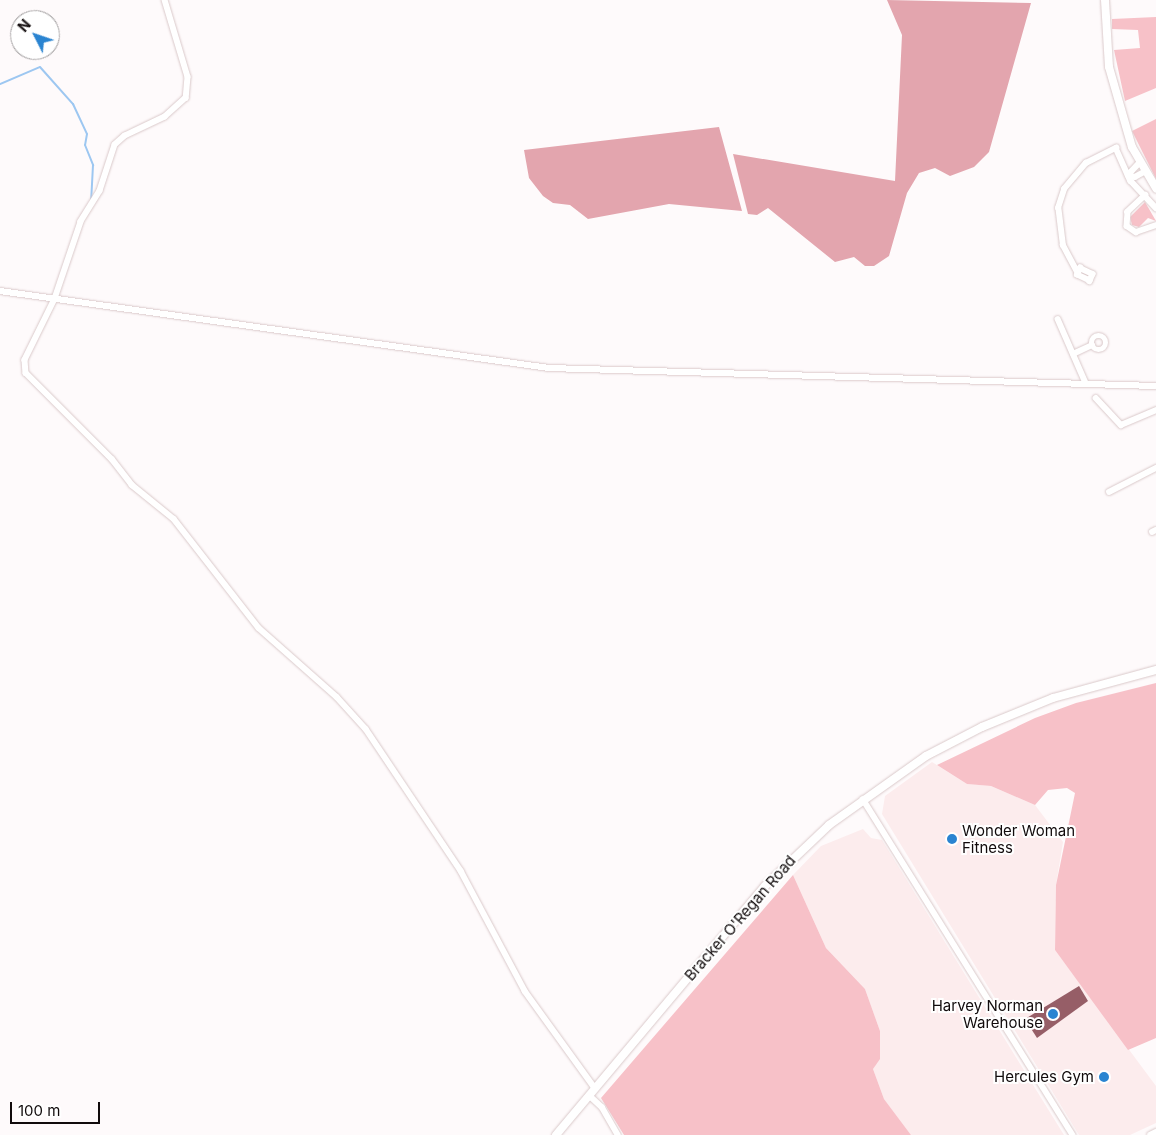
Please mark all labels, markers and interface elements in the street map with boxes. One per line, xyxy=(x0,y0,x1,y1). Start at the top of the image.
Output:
north arrow xyxy=(10,10,60,60)
text: N xyxy=(14,16,34,35)
place label: Wonder Woman Fitness xyxy=(962,821,1075,856)
marker: Wonder Woman Fitness xyxy=(946,833,958,845)
street label: Bracker O'Regan Road xyxy=(681,852,799,984)
place label: Harvey Norman Warehouse xyxy=(932,996,1043,1031)
marker: Harvey Norman Warehouse xyxy=(1047,1008,1059,1020)
place label: Hercules Gym xyxy=(994,1068,1094,1086)
marker: Hercules Gym xyxy=(1098,1071,1110,1083)
scale bar xyxy=(12,1092,102,1124)
text: 100 m xyxy=(18,1101,60,1120)

